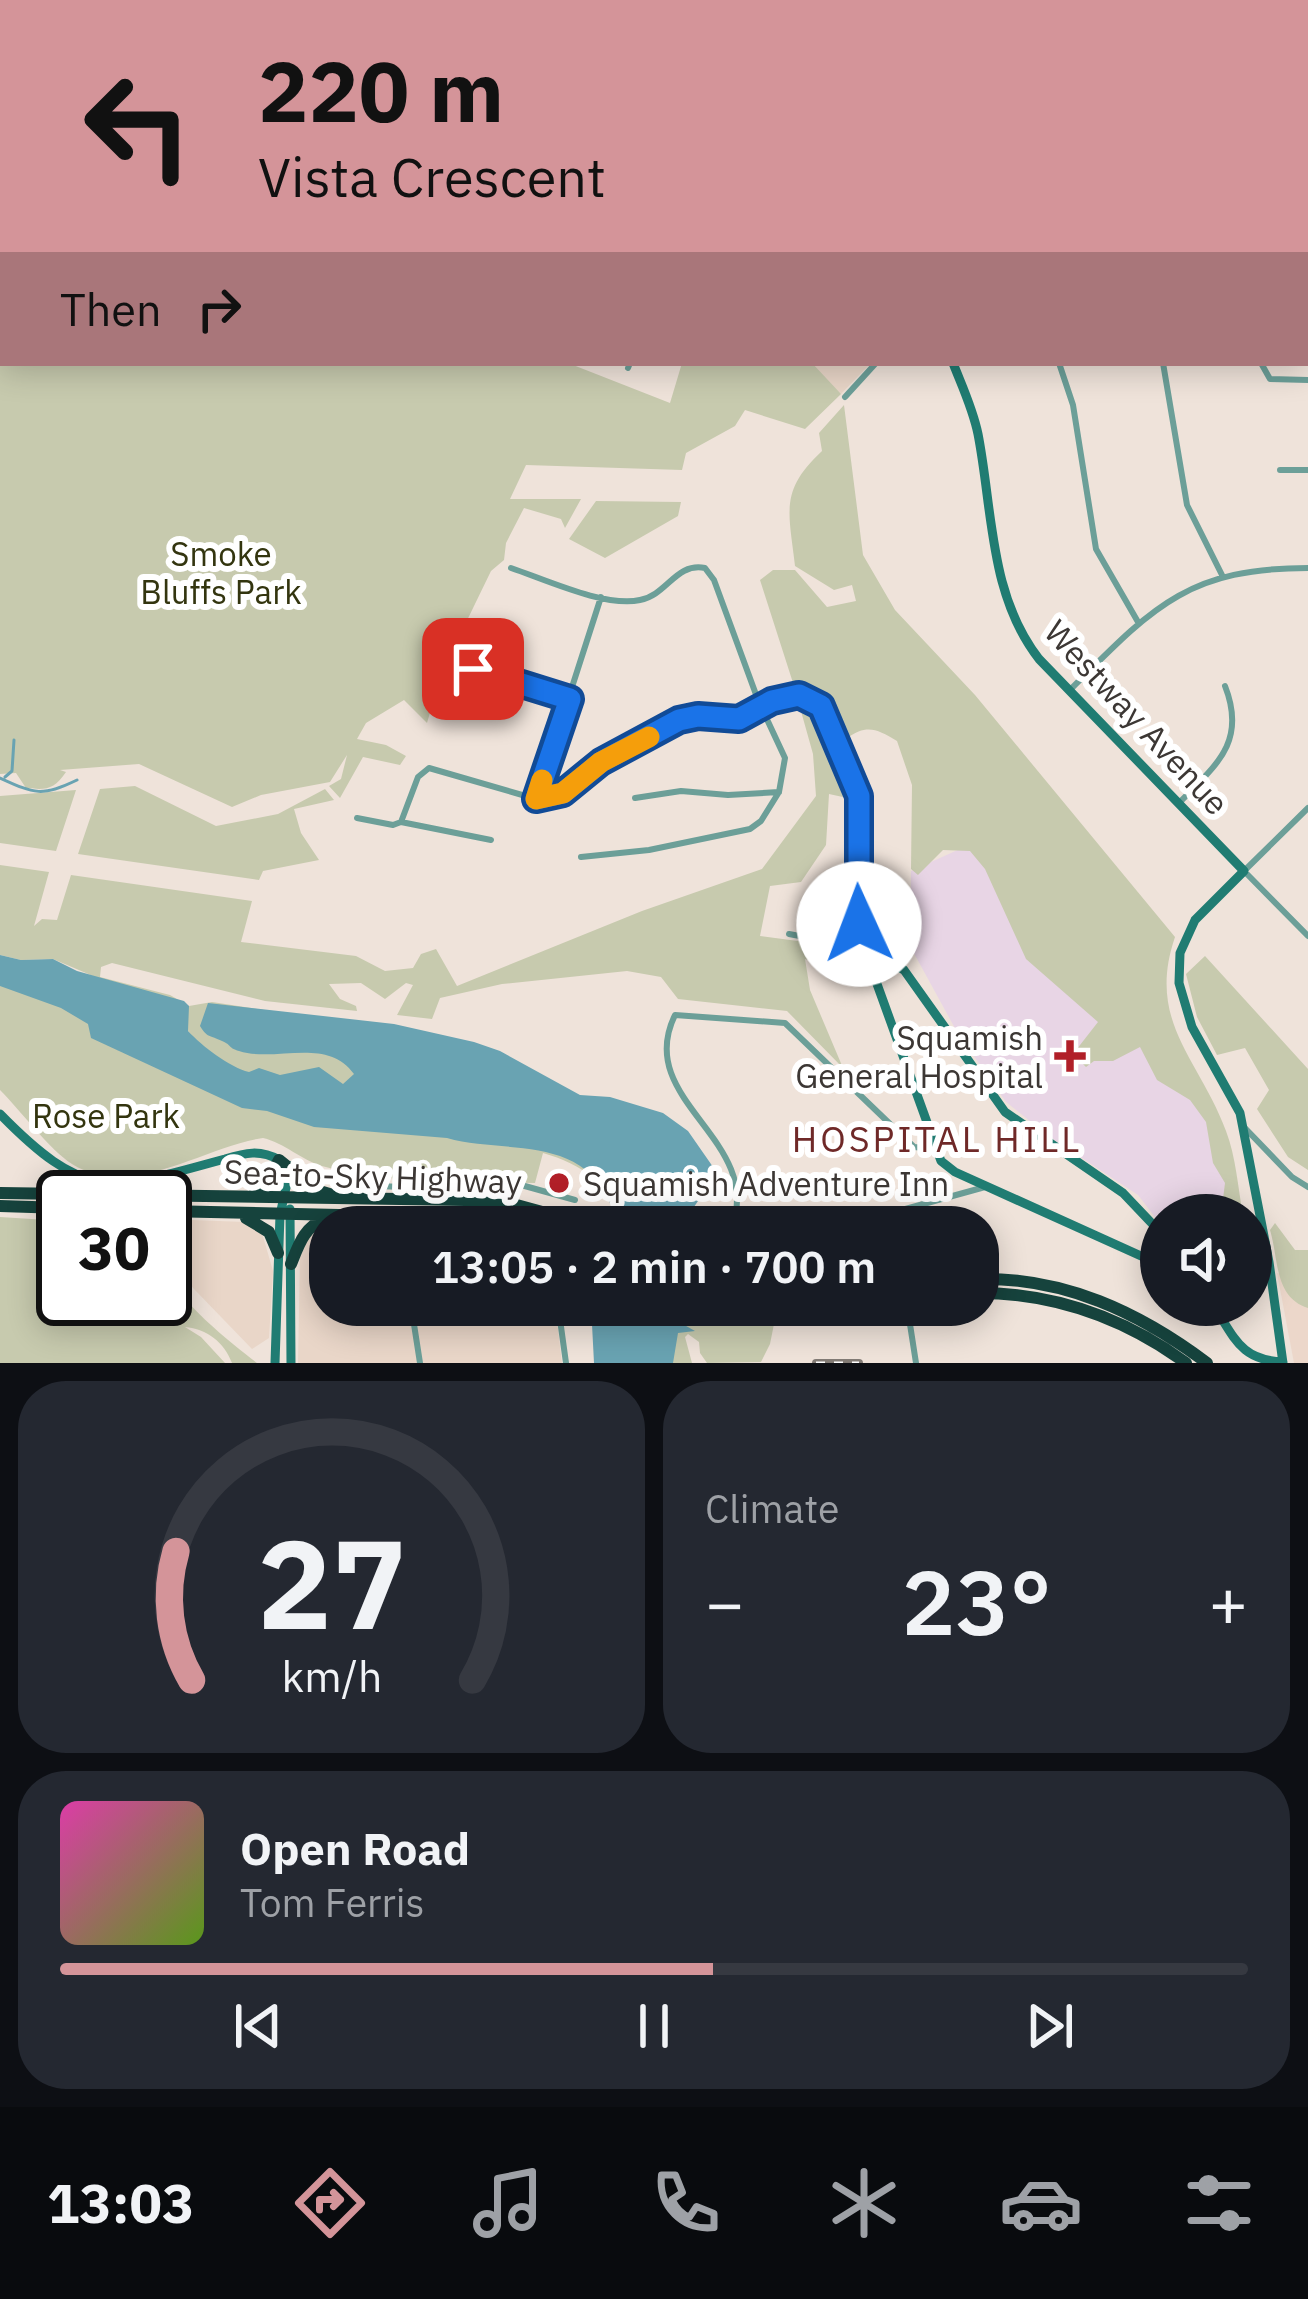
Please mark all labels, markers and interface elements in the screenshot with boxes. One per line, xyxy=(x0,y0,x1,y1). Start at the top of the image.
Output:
text: 220 m xyxy=(258,36,504,145)
icon: left xyxy=(60,48,216,204)
text: Vista Crescent xyxy=(258,142,606,212)
icon: right xyxy=(186,276,252,342)
text: Then xyxy=(60,280,162,338)
park label: Smoke Bluffs Park xyxy=(140,532,302,613)
street label: Westway Avenue xyxy=(1036,610,1238,824)
pin xyxy=(422,618,524,720)
icon: arrive xyxy=(440,636,506,702)
position arrow xyxy=(796,861,922,987)
place label: Squamish General Hospital xyxy=(795,1016,1043,1097)
marker: Squamish General Hospital xyxy=(1054,1040,1086,1072)
park label: Rose Park xyxy=(32,1094,180,1137)
district label: HOSPITAL HILL xyxy=(792,1115,1082,1162)
street label: Sea-to-Sky Highway xyxy=(223,1149,523,1203)
place label: Squamish Adventure Inn xyxy=(583,1162,949,1205)
speed limit sign: 30 xyxy=(36,1170,192,1326)
marker: Squamish Adventure Inn xyxy=(546,1170,572,1196)
map controls xyxy=(1140,1194,1272,1326)
button: sound xyxy=(1140,1194,1272,1326)
text: 13:05 · 2 min · 700 m xyxy=(432,1237,876,1295)
text: Climate xyxy=(705,1483,839,1534)
text: 27 xyxy=(257,1501,406,1663)
text: 23° xyxy=(901,1543,1052,1660)
text: − xyxy=(705,1559,745,1645)
text: + xyxy=(1208,1559,1248,1645)
text: km/h xyxy=(281,1648,382,1704)
text: Open Road xyxy=(240,1819,470,1877)
text: Tom Ferris xyxy=(240,1877,424,1928)
icon: previous xyxy=(225,1993,291,2059)
icon: pause xyxy=(621,1993,687,2059)
icon: next xyxy=(1017,1993,1083,2059)
icon: directions xyxy=(288,2161,372,2245)
icon: music xyxy=(466,2161,550,2245)
icon: phone xyxy=(644,2161,728,2245)
icon: climate xyxy=(822,2161,906,2245)
icon: car xyxy=(999,2161,1083,2245)
icon: filters xyxy=(1177,2161,1261,2245)
text: 13:03 xyxy=(47,2168,194,2238)

